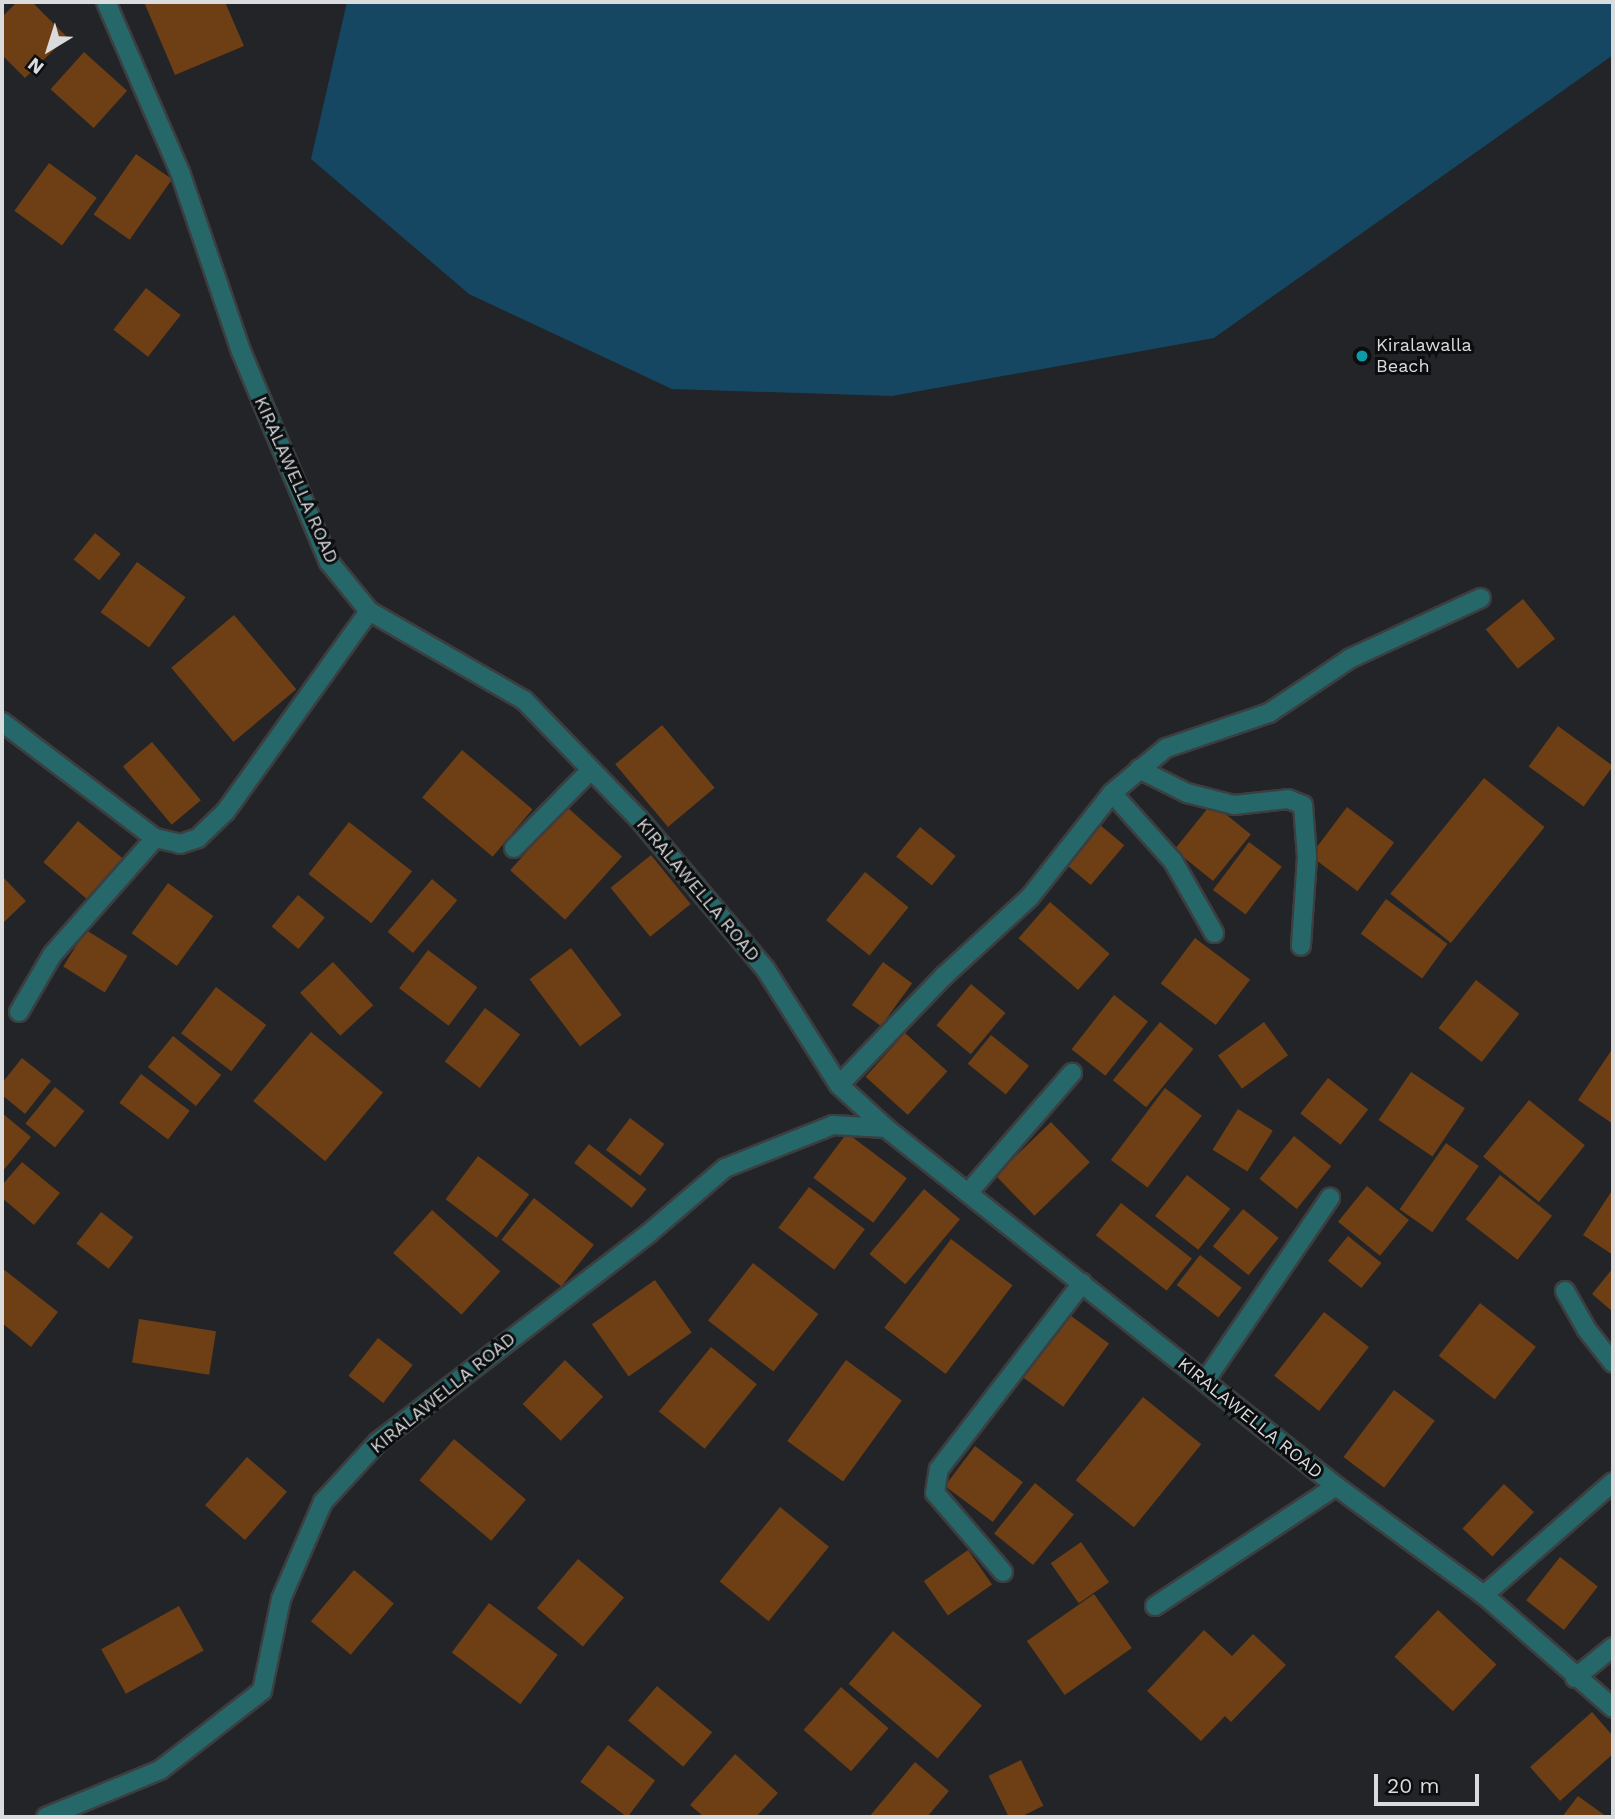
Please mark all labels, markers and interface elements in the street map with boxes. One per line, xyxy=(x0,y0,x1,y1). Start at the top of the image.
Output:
north arrow xyxy=(14,14,84,84)
text: N xyxy=(23,53,48,79)
place label: Kiralawalla Beach xyxy=(1376,335,1472,378)
marker: Kiralawalla Beach xyxy=(1354,348,1370,364)
street label: KIRALAWELLA ROAD xyxy=(249,393,343,567)
street label: KIRALAWELLA ROAD xyxy=(632,814,764,966)
street label: KIRALAWELLA ROAD xyxy=(366,1328,520,1458)
street label: KIRALAWELLA ROAD xyxy=(1173,1353,1327,1483)
scale bar xyxy=(1377,1759,1482,1803)
text: 20 m xyxy=(1387,1773,1439,1798)

